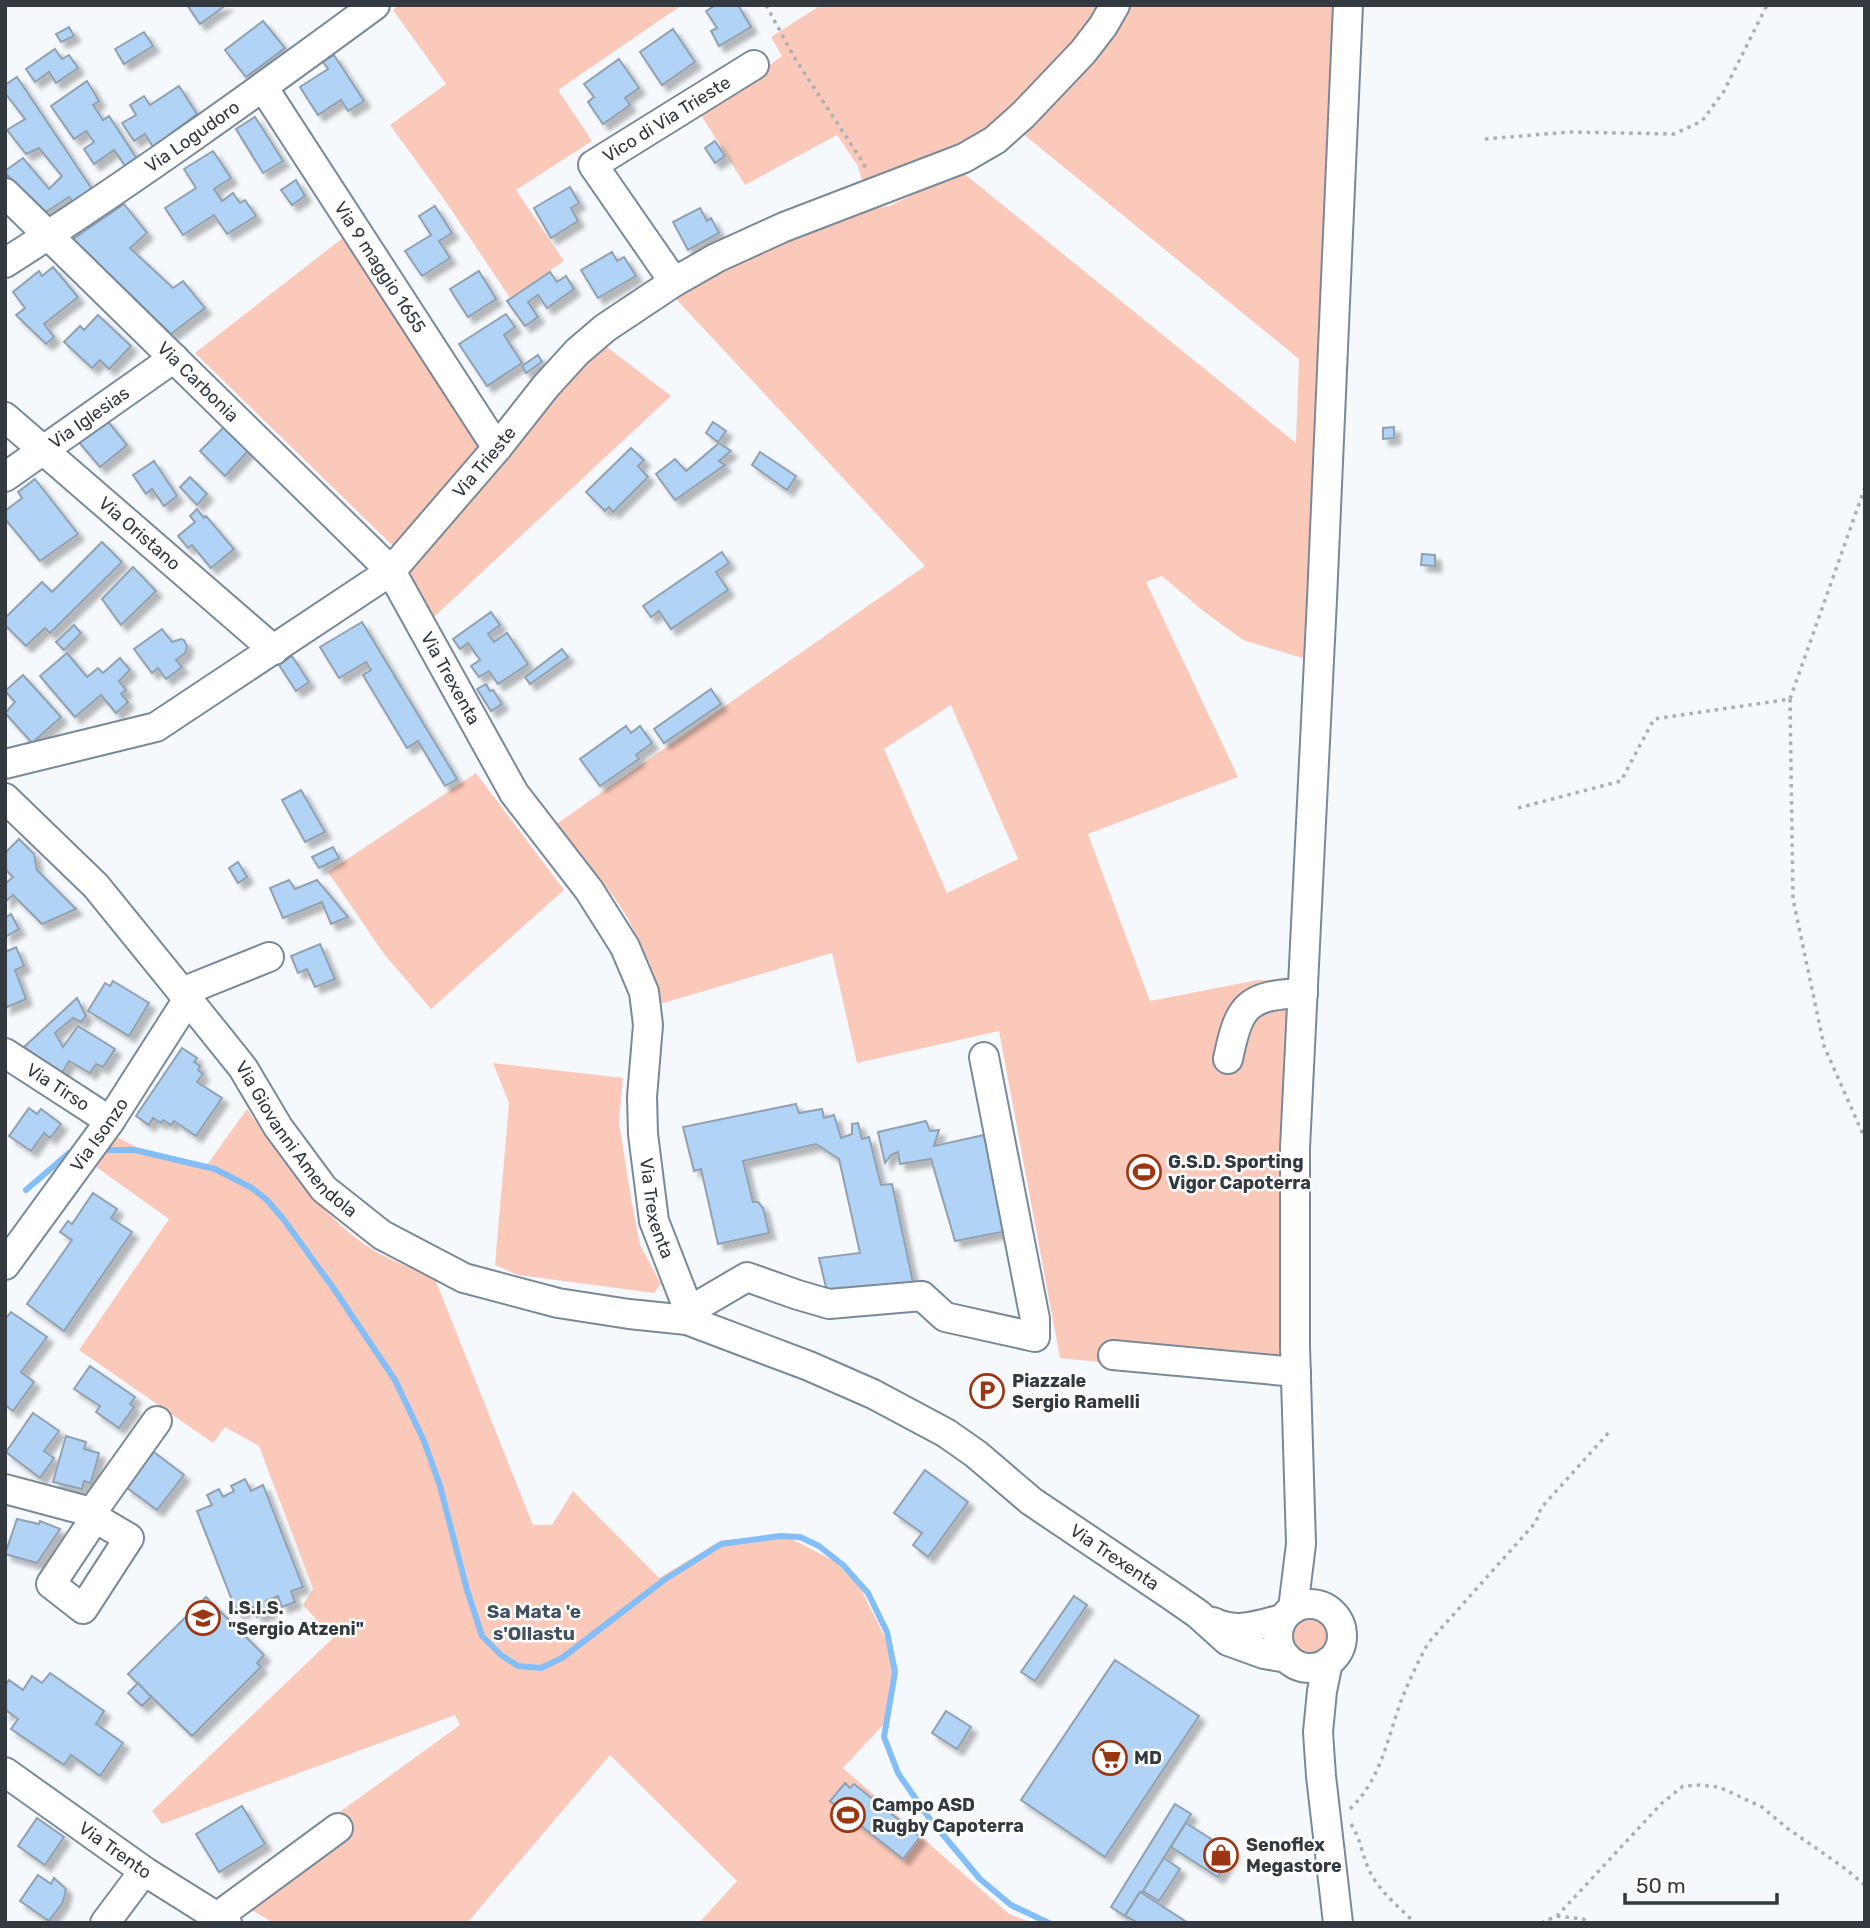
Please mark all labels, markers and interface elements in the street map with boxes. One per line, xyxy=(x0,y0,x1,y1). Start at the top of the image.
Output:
street label: Vico di Via Trieste xyxy=(599,71,735,167)
street label: Via Logudoro xyxy=(141,96,244,177)
street label: Via 9 maggio 1655 xyxy=(329,198,431,337)
street label: Via Carbonia xyxy=(153,337,243,427)
street label: Via Iglesias xyxy=(45,382,134,454)
street label: Via Trieste xyxy=(448,422,521,502)
street label: Via Oristano xyxy=(94,492,185,575)
street label: Via Trexenta xyxy=(416,628,485,729)
street label: Via Giovanni Amendola xyxy=(231,1056,362,1222)
street label: Via Tirso xyxy=(22,1059,94,1116)
street label: Via Isonzo xyxy=(66,1094,133,1176)
place label: G.S.D. Sporting Vigor Capoterra xyxy=(1168,1151,1311,1194)
sports icon: G.S.D. Sporting Vigor Capoterra xyxy=(1125,1153,1163,1191)
street label: Via Trexenta xyxy=(635,1157,678,1262)
place label: Piazzale Sergio Ramelli xyxy=(1012,1370,1140,1413)
parking icon: Piazzale Sergio Ramelli xyxy=(968,1372,1006,1410)
street label: Via Trexenta xyxy=(1066,1519,1163,1595)
place label: I.S.I.S. "Sergio Atzeni" xyxy=(228,1597,364,1640)
school or university icon: I.S.I.S. "Sergio Atzeni" xyxy=(184,1599,222,1637)
district label: Sa Mata 'e s'Ollastu xyxy=(487,1600,581,1645)
supermarket icon: MD xyxy=(1091,1739,1129,1777)
place label: MD xyxy=(1134,1747,1162,1769)
place label: Campo ASD Rugby Capoterra xyxy=(872,1794,1024,1837)
sports icon: Campo ASD Rugby Capoterra xyxy=(829,1796,867,1834)
street label: Via Trento xyxy=(74,1817,155,1884)
place label: Senoflex Megastore xyxy=(1246,1834,1342,1877)
shop icon: Senoflex Megastore xyxy=(1202,1836,1240,1874)
scale bar xyxy=(1625,1862,1777,1906)
text: 50 m xyxy=(1636,1873,1686,1898)

